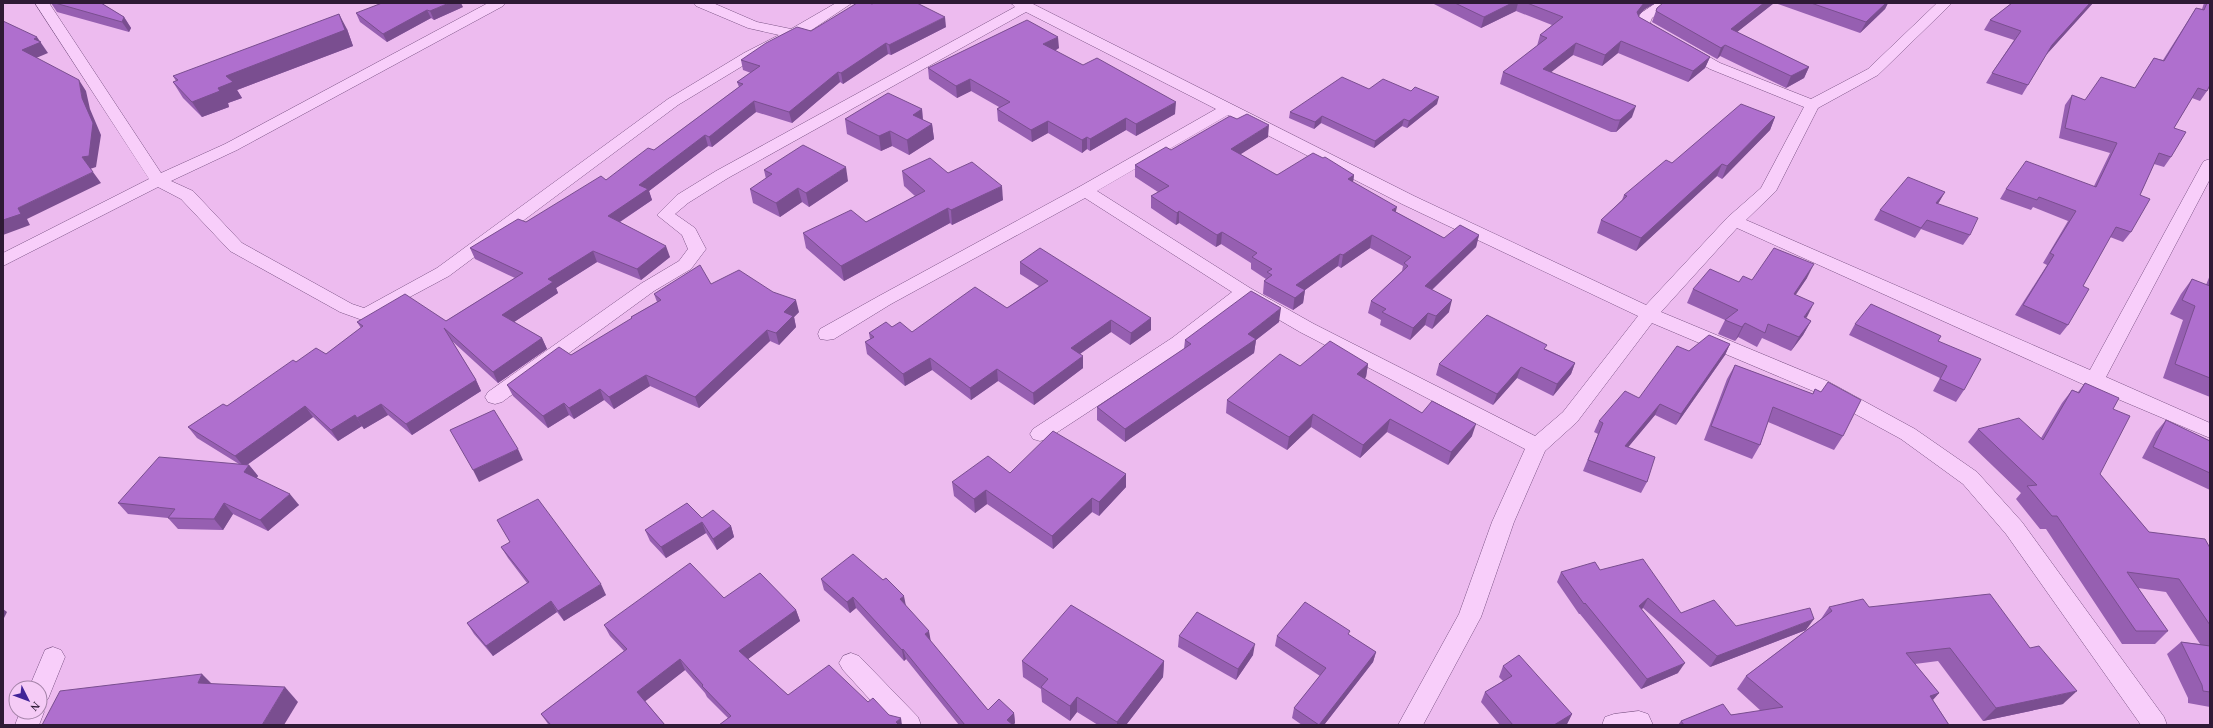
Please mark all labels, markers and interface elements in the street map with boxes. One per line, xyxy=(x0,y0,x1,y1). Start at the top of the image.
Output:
north arrow xyxy=(8,680,48,720)
text: N xyxy=(28,700,43,714)

